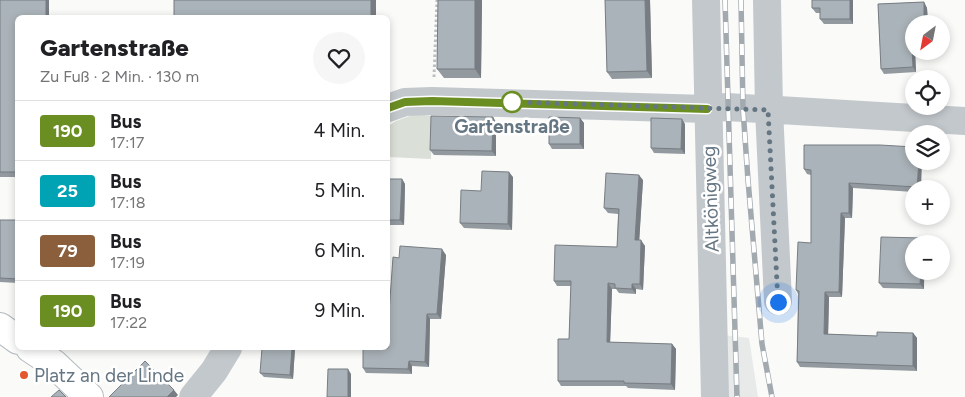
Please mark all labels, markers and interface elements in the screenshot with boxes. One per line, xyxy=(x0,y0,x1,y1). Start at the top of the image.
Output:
north arrow xyxy=(905,15,950,60)
map controls xyxy=(905,15,950,280)
button: heart xyxy=(313,32,365,84)
text: Gartenstraße xyxy=(40,33,189,62)
text: Zu Fuß · 2 Min. · 130 m xyxy=(40,67,199,86)
button: locate xyxy=(905,70,950,115)
marker: Gartenstraße xyxy=(501,91,523,113)
text: Bus xyxy=(110,110,141,133)
place label: Gartenstraße xyxy=(454,115,570,138)
text: 4 Min. xyxy=(313,119,365,142)
text: 190 xyxy=(53,120,82,142)
button: layers xyxy=(905,125,950,170)
text: 17:17 xyxy=(110,133,144,152)
street label: Altkönigweg xyxy=(697,145,724,253)
text: Bus xyxy=(110,170,141,193)
text: 5 Min. xyxy=(314,179,365,202)
text: 25 xyxy=(57,180,78,202)
button: + xyxy=(905,180,950,225)
text: 17:18 xyxy=(110,193,146,212)
text: Bus xyxy=(110,230,141,253)
button: − xyxy=(905,235,950,280)
text: 6 Min. xyxy=(315,239,365,262)
text: 79 xyxy=(57,240,78,262)
text: 17:19 xyxy=(110,253,145,272)
text: Bus xyxy=(110,290,141,313)
your location xyxy=(766,290,791,315)
text: 9 Min. xyxy=(315,299,365,322)
text: 190 xyxy=(53,300,82,322)
text: 17:22 xyxy=(110,313,147,332)
place label: Platz an der Linde xyxy=(34,364,184,387)
marker: Platz an der Linde xyxy=(18,369,30,381)

